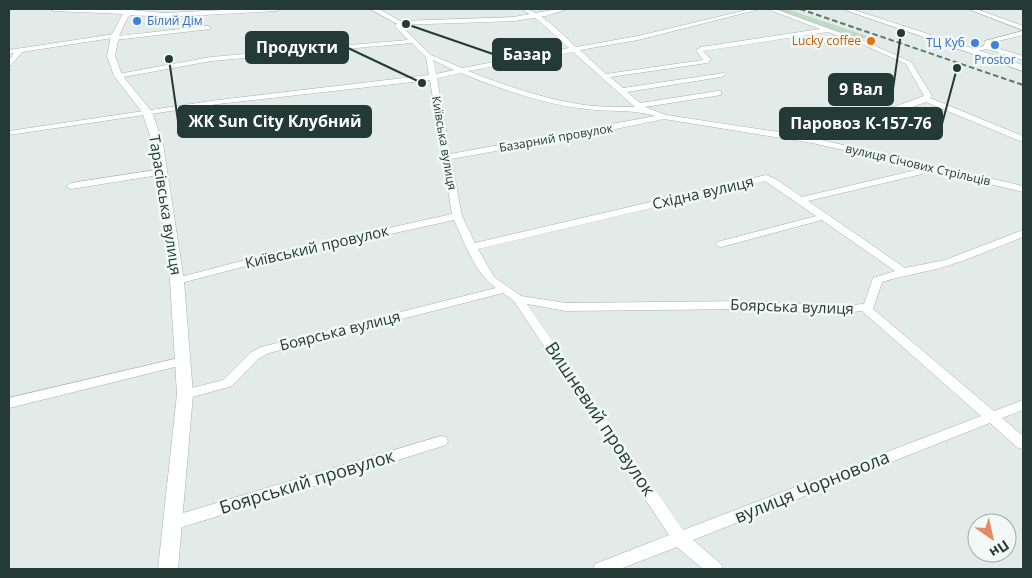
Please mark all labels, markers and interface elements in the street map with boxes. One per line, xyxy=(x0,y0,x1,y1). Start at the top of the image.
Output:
place label: Білий Дім xyxy=(147,12,203,29)
marker: Білий Дім xyxy=(131,15,143,27)
callout: Продукти xyxy=(246,32,348,63)
place label: Lucky coffee xyxy=(792,32,861,49)
place label: ТЦ Куб xyxy=(926,34,965,51)
marker: Lucky coffee xyxy=(865,35,877,47)
text: Продукти xyxy=(256,36,338,58)
marker: ТЦ Куб xyxy=(969,37,981,49)
callout: Базар xyxy=(493,39,561,70)
marker: Prostor xyxy=(989,39,1001,51)
text: Базар xyxy=(503,43,551,65)
place label: Prostor xyxy=(974,51,1016,68)
callout: 9 Вал xyxy=(829,74,893,105)
text: 9 Вал xyxy=(839,78,883,100)
street label: Київська вулиця xyxy=(428,95,461,191)
callout: ЖК Sun City Клубний xyxy=(178,106,371,137)
callout: Паровоз К-157-76 xyxy=(780,108,942,139)
text: ЖК Sun City Клубний xyxy=(188,110,362,132)
text: Паровоз К-157-76 xyxy=(790,112,932,134)
street label: Базарний провулок xyxy=(498,119,615,156)
street label: Тарасівська вулиця xyxy=(145,133,187,276)
street label: вулиця Січових Стрільців xyxy=(844,140,993,190)
street label: Східна вулиця xyxy=(650,171,755,213)
street label: Київський провулок xyxy=(243,220,391,272)
street label: Боярська вулиця xyxy=(730,294,854,318)
street label: Боярська вулиця xyxy=(277,305,402,355)
street label: Вишневий провулок xyxy=(540,337,662,501)
street label: Боярський провулок xyxy=(216,443,398,519)
street label: вулиця Чорновола xyxy=(731,444,893,528)
north arrow xyxy=(967,513,1017,563)
text: Пн xyxy=(986,536,1013,563)

